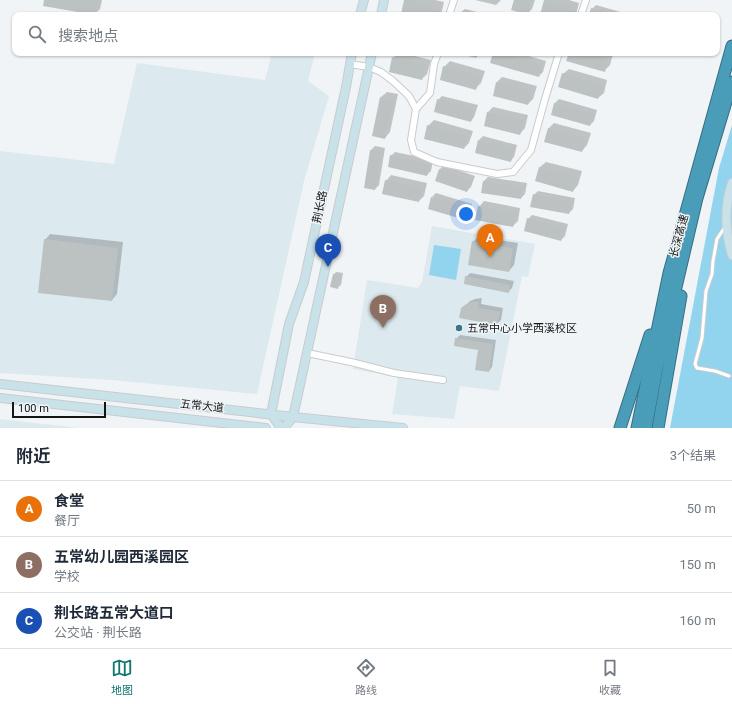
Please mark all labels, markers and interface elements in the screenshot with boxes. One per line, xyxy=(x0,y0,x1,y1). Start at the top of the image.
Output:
search box xyxy=(12,12,720,56)
icon: search xyxy=(26,23,48,45)
text: 搜索地点 xyxy=(58,27,118,45)
street label: 荆长路 xyxy=(310,190,330,224)
your location xyxy=(456,204,476,224)
street label: 长深高速 xyxy=(667,213,691,259)
pin: A xyxy=(477,224,503,257)
pin: C xyxy=(315,234,341,267)
pin: B xyxy=(370,295,396,328)
place label: 五常中心小学西溪校区 xyxy=(467,322,577,335)
marker: 五常中心小学西溪校区 xyxy=(454,323,464,333)
street label: 五常大道 xyxy=(179,397,225,415)
scale bar xyxy=(12,400,106,419)
text: 100 m xyxy=(18,402,49,415)
text: 附近 xyxy=(16,446,50,466)
text: 3个结果 xyxy=(670,448,716,463)
text: 食堂 xyxy=(54,492,84,510)
text: A xyxy=(25,501,33,516)
text: 50 m xyxy=(687,501,716,516)
text: 餐厅 xyxy=(54,513,80,528)
text: 五常幼儿园西溪园区 xyxy=(54,548,189,566)
text: B xyxy=(25,557,33,572)
text: 150 m xyxy=(679,557,716,572)
text: 学校 xyxy=(54,569,80,584)
text: 荆长路五常大道口 xyxy=(54,604,174,622)
text: C xyxy=(25,613,33,628)
text: 160 m xyxy=(679,613,716,628)
text: 公交站 · 荆长路 xyxy=(54,625,142,640)
tab: 地图 xyxy=(111,657,133,697)
tab: 路线 xyxy=(355,657,377,697)
tab: 收藏 xyxy=(599,657,621,697)

